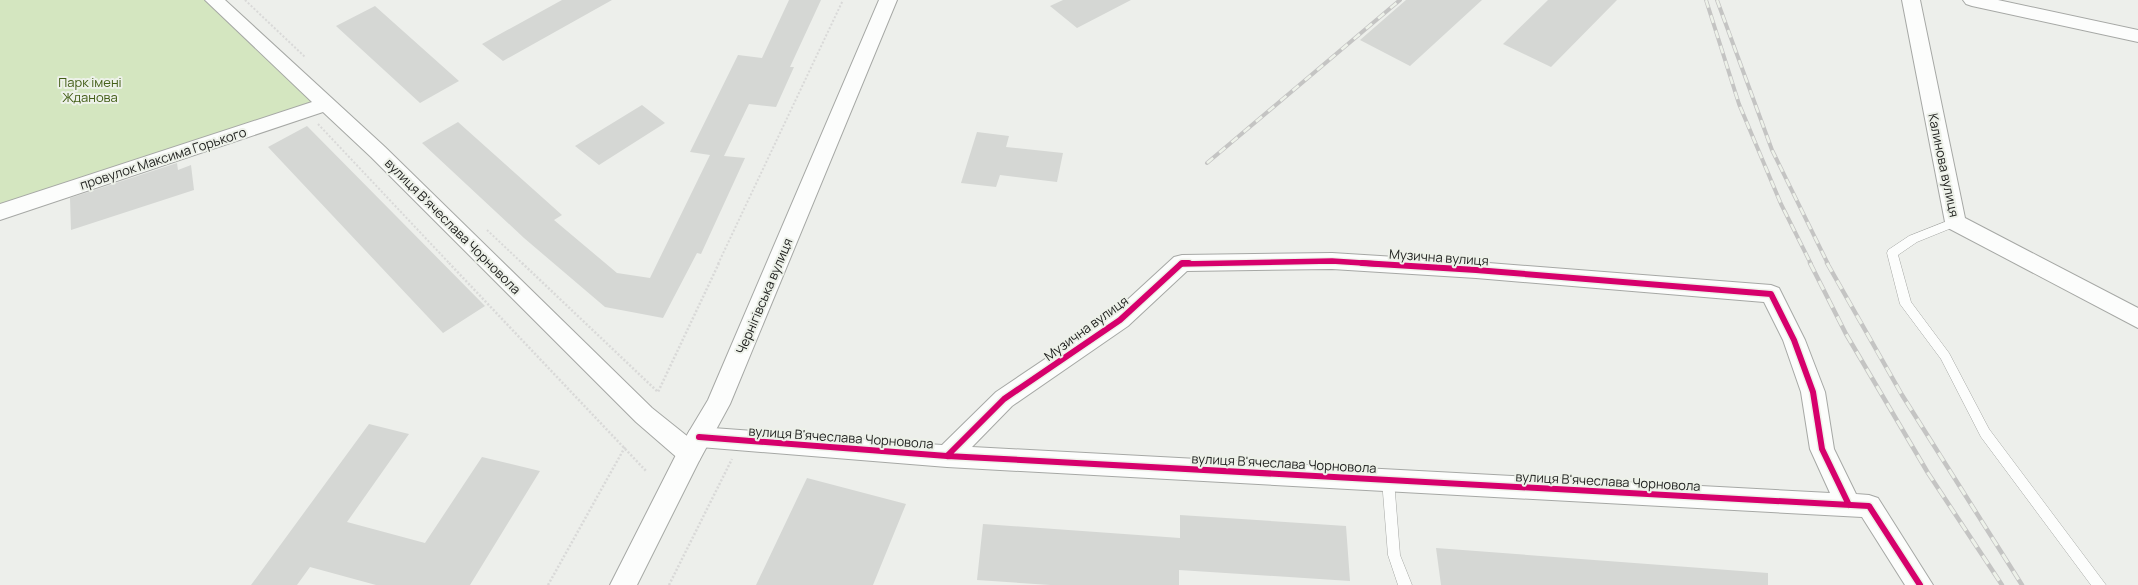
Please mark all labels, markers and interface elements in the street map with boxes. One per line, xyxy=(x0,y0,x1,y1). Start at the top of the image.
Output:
park label: Парк імені Жданова xyxy=(58,73,122,106)
street label: Калинова вулиця xyxy=(1924,111,1964,219)
street label: провулок Максима Горького xyxy=(77,122,249,193)
street label: вулиця В'ячеслава Чорновола xyxy=(381,154,525,298)
street label: Чернігівська вулиця xyxy=(731,235,797,357)
street label: Музична вулиця xyxy=(1388,245,1490,269)
street label: Музична вулиця xyxy=(1040,291,1132,365)
street label: вулиця В'ячеслава Чорновола xyxy=(748,422,934,452)
street label: вулиця В'ячеслава Чорновола xyxy=(1191,449,1377,477)
street label: вулиця В'ячеслава Чорновола xyxy=(1515,467,1701,495)

